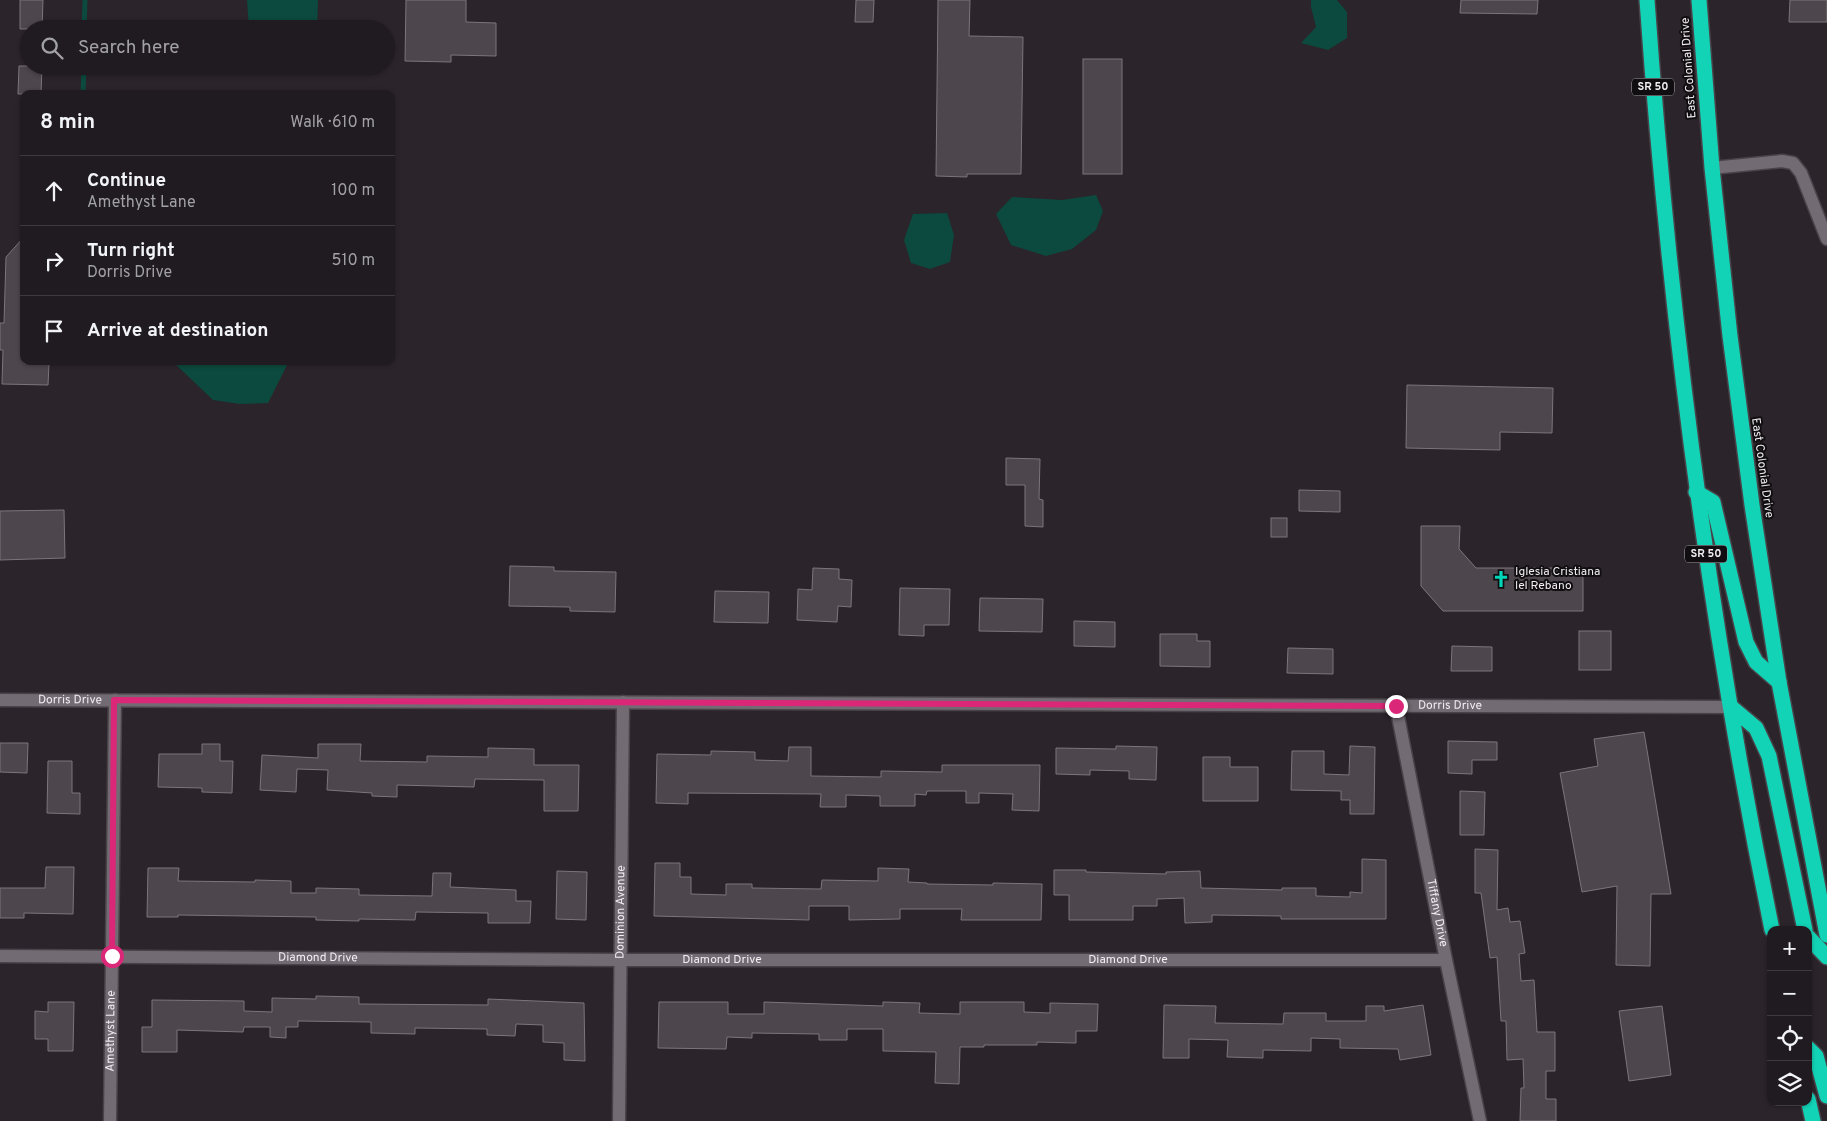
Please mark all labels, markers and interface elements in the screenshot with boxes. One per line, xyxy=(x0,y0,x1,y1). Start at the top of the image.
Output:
street label: East Colonial Drive xyxy=(1677,17,1701,119)
search box xyxy=(20,20,395,75)
icon: search xyxy=(38,34,66,62)
text: Search here xyxy=(78,36,180,60)
road number: SR 50 xyxy=(1632,78,1674,95)
text: 8 min xyxy=(40,109,95,136)
text: Walk · 610 m xyxy=(290,113,375,133)
text: Continue xyxy=(87,169,166,193)
icon: ahead xyxy=(40,177,68,205)
text: 100 m xyxy=(331,181,375,201)
text: Amethyst Lane xyxy=(87,193,196,213)
text: Turn right xyxy=(87,239,175,263)
icon: right xyxy=(40,247,68,275)
text: 510 m xyxy=(332,251,375,271)
text: Dorris Drive xyxy=(87,263,172,283)
icon: arrive xyxy=(40,317,68,345)
text: Arrive at destination xyxy=(87,319,268,343)
street label: East Colonial Drive xyxy=(1747,417,1777,519)
road number: SR 50 xyxy=(1685,546,1727,562)
place label: Iglesia Cristiana lel Rebano xyxy=(1515,564,1600,594)
church icon: Iglesia Cristiana lel Rebano xyxy=(1491,569,1511,589)
street label: Dorris Drive xyxy=(38,692,102,708)
route end xyxy=(1385,695,1408,718)
street label: Dorris Drive xyxy=(1418,698,1482,714)
street label: Dominion Avenue xyxy=(613,865,629,959)
street label: Tiffany Drive xyxy=(1422,878,1451,948)
map controls xyxy=(1767,926,1812,1106)
button: + xyxy=(1767,926,1812,971)
route start xyxy=(101,945,124,968)
street label: Diamond Drive xyxy=(278,950,358,966)
street label: Diamond Drive xyxy=(682,952,762,968)
street label: Diamond Drive xyxy=(1088,952,1168,968)
button: − xyxy=(1767,971,1812,1016)
street label: Amethyst Lane xyxy=(103,990,120,1072)
button: locate xyxy=(1767,1016,1812,1061)
button: layers xyxy=(1767,1061,1812,1106)

